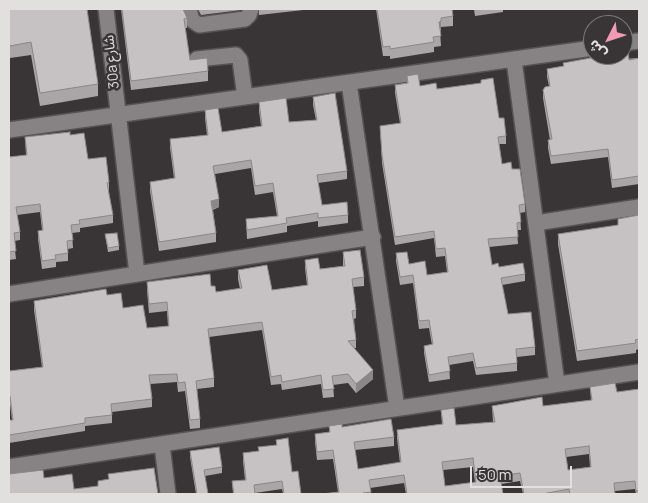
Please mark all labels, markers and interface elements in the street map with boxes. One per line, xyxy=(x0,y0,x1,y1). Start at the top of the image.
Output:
north arrow xyxy=(583,15,633,65)
street label: 30a شارع xyxy=(101,34,123,90)
text: ش xyxy=(584,36,611,63)
scale bar xyxy=(473,456,576,488)
text: 50 m xyxy=(478,464,512,485)

